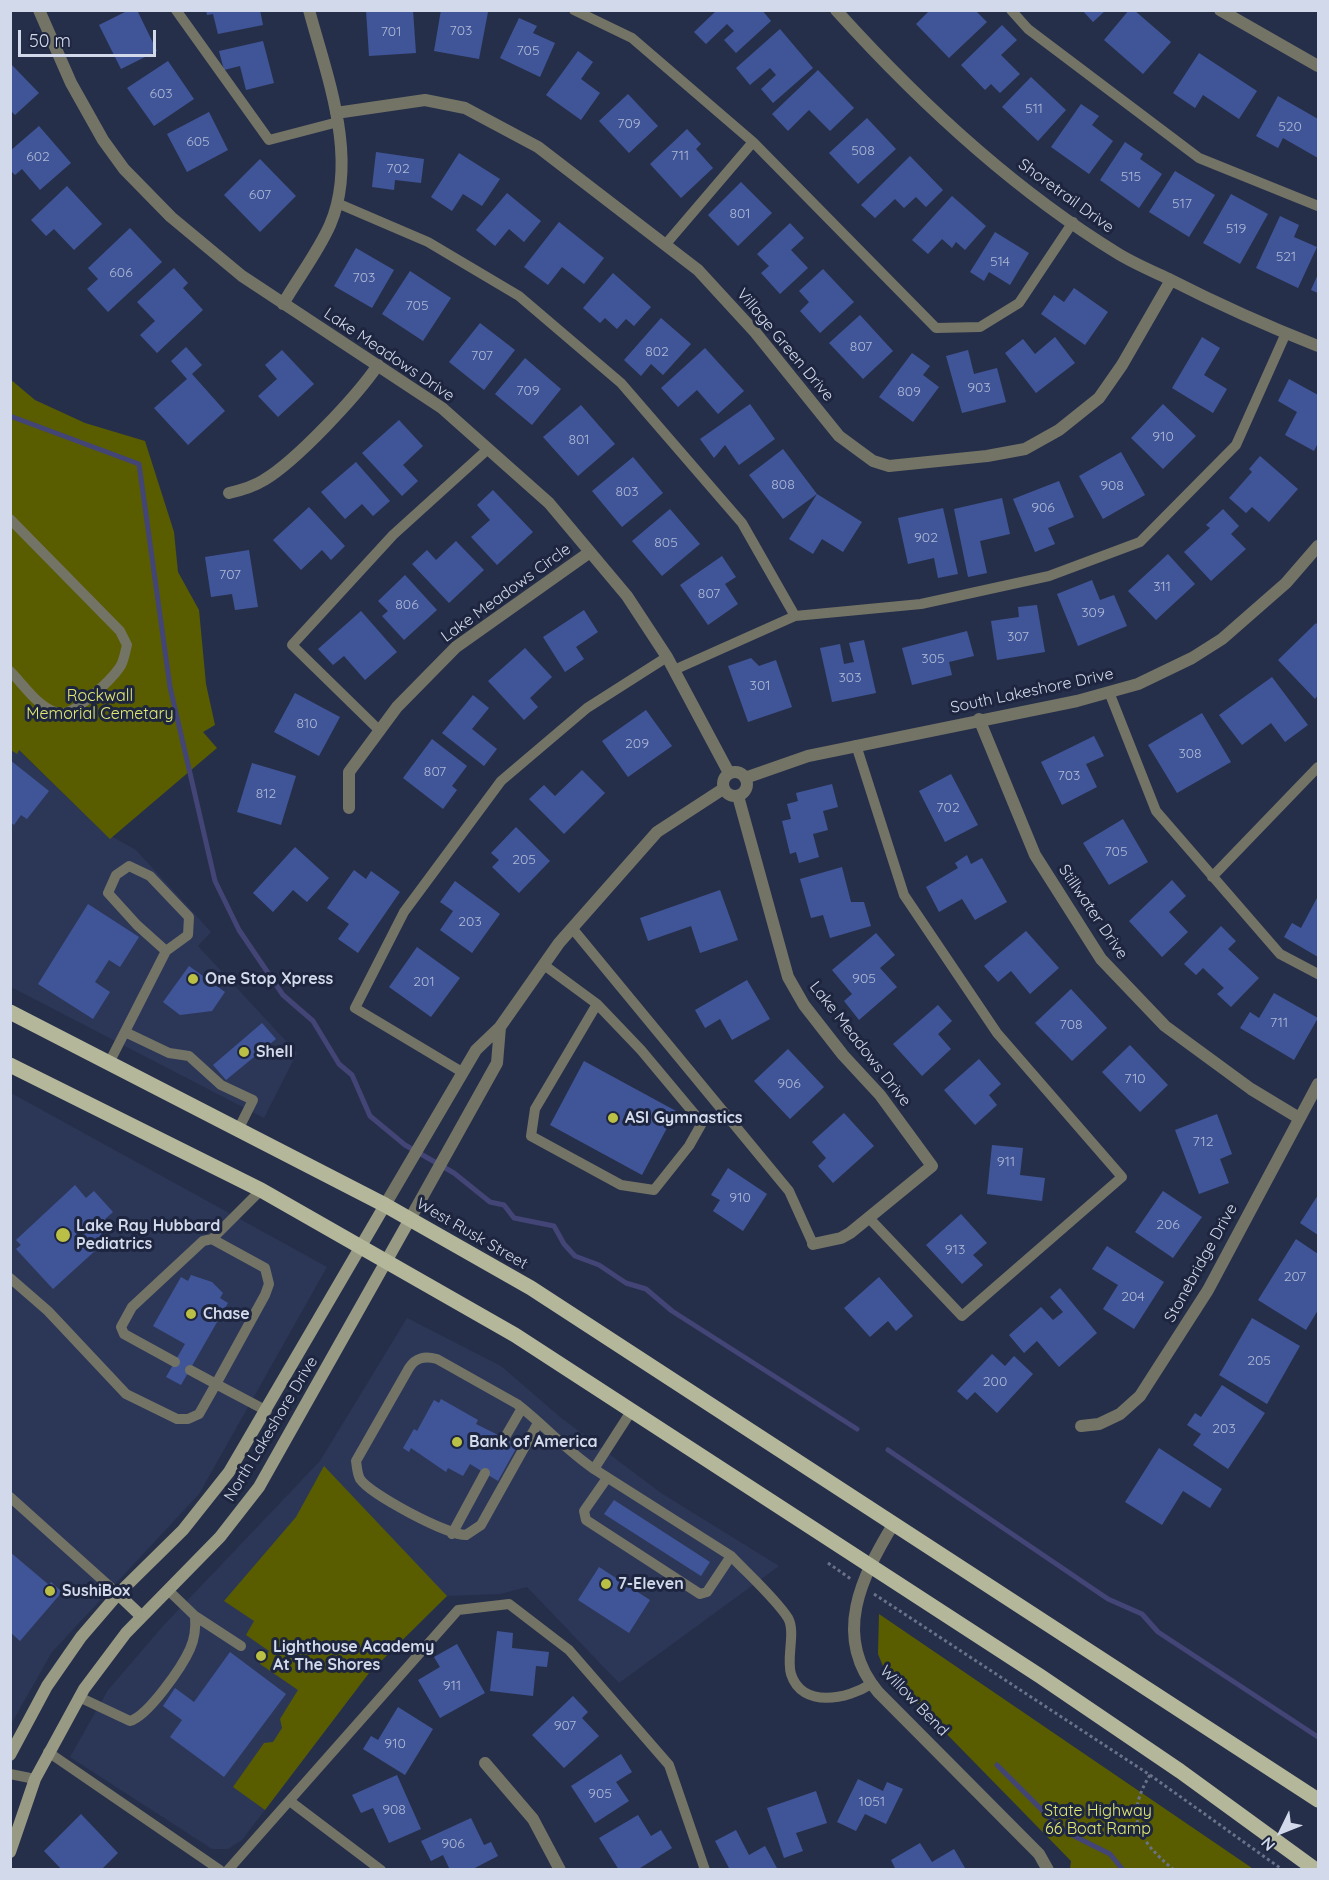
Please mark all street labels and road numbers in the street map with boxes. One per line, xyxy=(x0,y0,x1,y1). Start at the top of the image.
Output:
street label: Shoretrail Drive xyxy=(1014,155,1118,237)
street label: Village Green Drive xyxy=(732,285,838,405)
street label: Lake Meadows Drive xyxy=(320,304,458,406)
street label: Lake Meadows Circle xyxy=(437,540,575,646)
street label: South Lakeshore Drive xyxy=(949,664,1115,718)
street label: Stillwater Drive xyxy=(1054,861,1132,963)
street label: Lake Meadows Drive xyxy=(805,978,915,1110)
street label: West Rusk Street xyxy=(413,1194,531,1274)
street label: Stonebridge Drive xyxy=(1160,1200,1242,1326)
street label: North Lakeshore Drive xyxy=(220,1353,322,1505)
street label: Willow Bend xyxy=(876,1662,952,1740)

